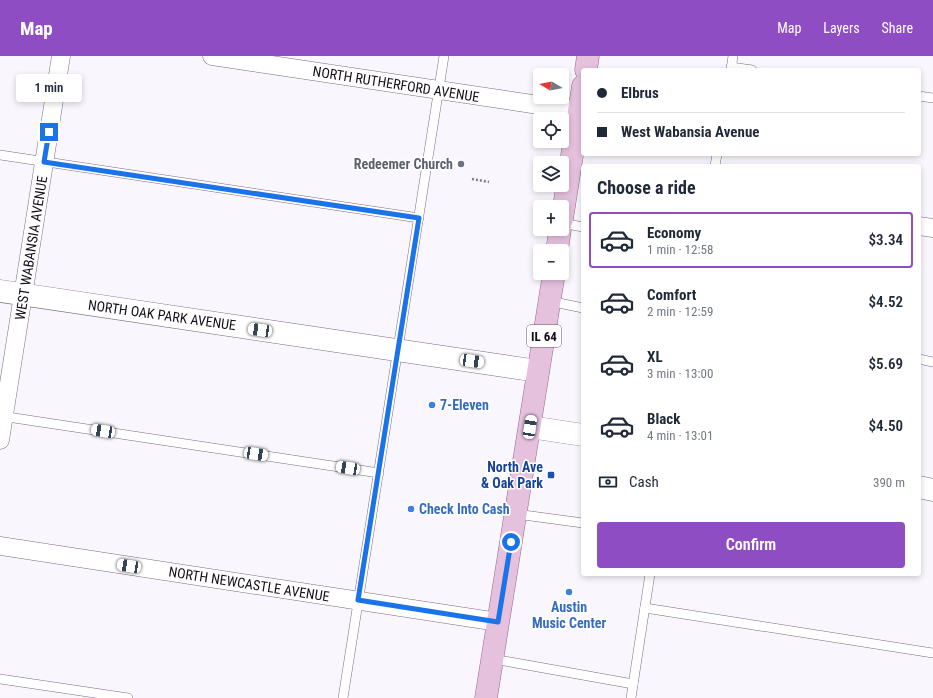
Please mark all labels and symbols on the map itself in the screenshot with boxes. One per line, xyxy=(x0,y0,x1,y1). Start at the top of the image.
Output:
street label: NORTH RUTHERFORD AVENUE xyxy=(312,63,480,105)
north arrow xyxy=(533,68,569,104)
callout: 1 min xyxy=(16,74,82,102)
route end xyxy=(40,123,58,141)
place label: Redeemer Church xyxy=(354,156,453,172)
marker: Redeemer Church xyxy=(456,159,466,169)
street label: WEST WABANSIA AVENUE xyxy=(12,175,50,321)
street label: NORTH OAK PARK AVENUE xyxy=(87,297,237,333)
car xyxy=(247,322,273,338)
road number: IL 64 xyxy=(527,325,561,347)
car xyxy=(459,353,485,369)
place label: 7-Eleven xyxy=(440,397,489,413)
marker: 7-Eleven xyxy=(427,400,437,410)
car xyxy=(522,414,538,440)
car xyxy=(90,423,116,439)
car xyxy=(243,446,269,462)
place label: North Ave & Oak Park xyxy=(481,459,543,491)
car xyxy=(335,460,361,476)
marker: North Ave & Oak Park xyxy=(546,470,556,480)
place label: Check Into Cash xyxy=(419,501,510,517)
marker: Check Into Cash xyxy=(406,504,416,514)
route start xyxy=(502,533,520,551)
car xyxy=(116,558,142,574)
street label: NORTH NEWCASTLE AVENUE xyxy=(167,563,331,605)
marker: Austin Music Center xyxy=(564,587,574,597)
place label: Austin Music Center xyxy=(532,599,606,631)

